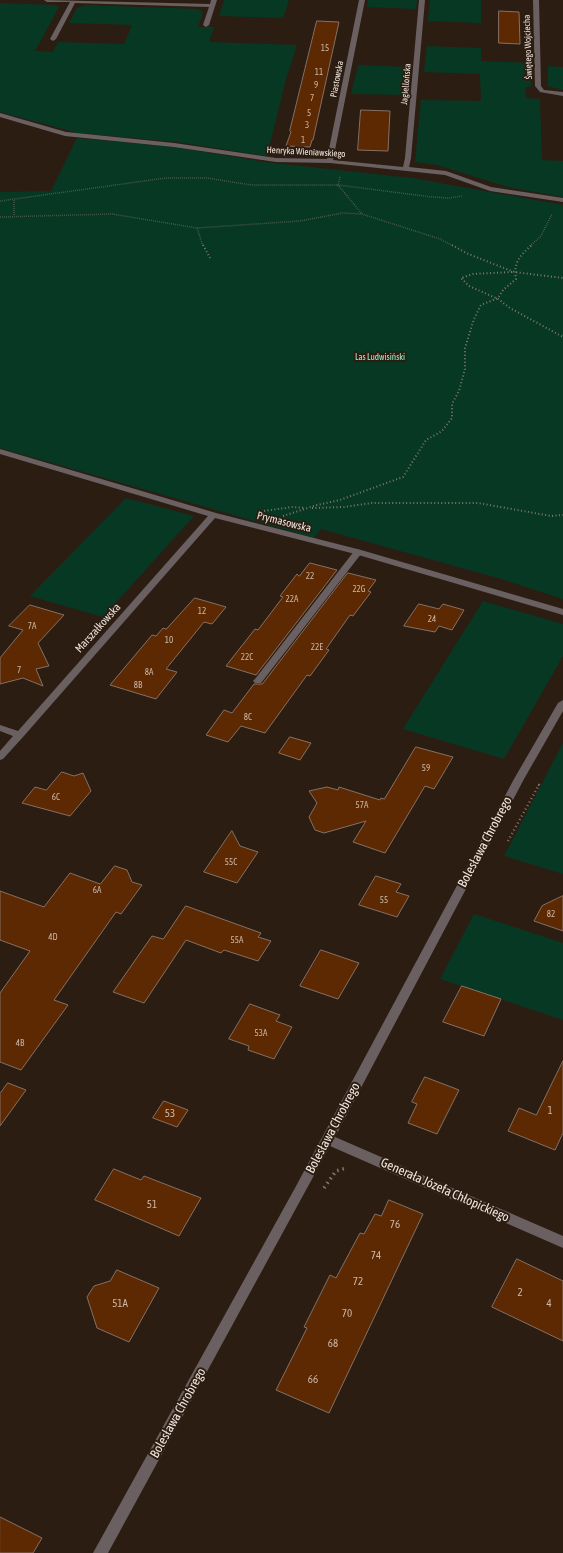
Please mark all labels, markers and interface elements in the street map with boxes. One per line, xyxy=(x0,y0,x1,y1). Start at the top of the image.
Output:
street label: Świętego Wojciecha xyxy=(521,14,535,80)
house number: 15 xyxy=(321,43,329,53)
street label: Piastowska xyxy=(328,60,346,98)
street label: Jagiellońska xyxy=(399,63,413,105)
house number: 11 xyxy=(315,67,323,77)
house number: 9 xyxy=(314,80,318,90)
house number: 7 xyxy=(310,93,314,103)
house number: 5 xyxy=(307,108,311,118)
house number: 3 xyxy=(305,120,309,130)
house number: 1 xyxy=(301,135,305,145)
street label: Henryka Wieniawskiego xyxy=(266,145,346,159)
park label: Las Ludwisiński xyxy=(355,352,405,362)
street label: Prymasowska xyxy=(255,509,313,535)
house number: 22 xyxy=(306,571,314,581)
house number: 22G xyxy=(352,584,366,594)
house number: 22A xyxy=(286,594,298,604)
street label: Marszałkowska xyxy=(72,601,124,655)
house number: 12 xyxy=(198,606,206,616)
house number: 24 xyxy=(428,614,436,624)
house number: 7A xyxy=(28,621,36,631)
house number: 10 xyxy=(165,635,173,645)
house number: 22E xyxy=(311,642,323,652)
house number: 22C xyxy=(241,652,253,662)
house number: 7 xyxy=(17,665,21,675)
house number: 8A xyxy=(145,667,153,677)
house number: 8B xyxy=(134,680,142,690)
house number: 8C xyxy=(244,712,252,722)
house number: 59 xyxy=(422,763,430,773)
house number: 6C xyxy=(52,792,60,802)
street label: Bolesława Chrobrego xyxy=(455,794,515,890)
house number: 57A xyxy=(356,800,368,810)
house number: 55C xyxy=(225,857,237,867)
house number: 6A xyxy=(93,885,101,895)
house number: 55 xyxy=(380,895,388,905)
house number: 82 xyxy=(547,909,555,919)
house number: 4D xyxy=(48,932,58,942)
house number: 55A xyxy=(231,935,243,945)
house number: 53A xyxy=(255,1028,267,1038)
house number: 4B xyxy=(16,1038,24,1048)
street label: Bolesława Chrobrego xyxy=(303,1080,363,1176)
house number: 1 xyxy=(547,1104,553,1118)
house number: 53 xyxy=(165,1107,175,1121)
street label: Generała Józefa Chłopickiego xyxy=(378,1155,512,1225)
house number: 51 xyxy=(147,1198,157,1212)
house number: 76 xyxy=(390,1218,400,1232)
house number: 74 xyxy=(371,1249,381,1263)
house number: 72 xyxy=(353,1275,363,1289)
house number: 2 xyxy=(517,1286,523,1300)
house number: 51A xyxy=(112,1297,128,1311)
house number: 4 xyxy=(546,1297,552,1311)
house number: 70 xyxy=(342,1307,352,1321)
house number: 68 xyxy=(328,1337,338,1351)
street label: Bolesława Chrobrego xyxy=(147,1365,209,1461)
house number: 66 xyxy=(308,1373,318,1387)

